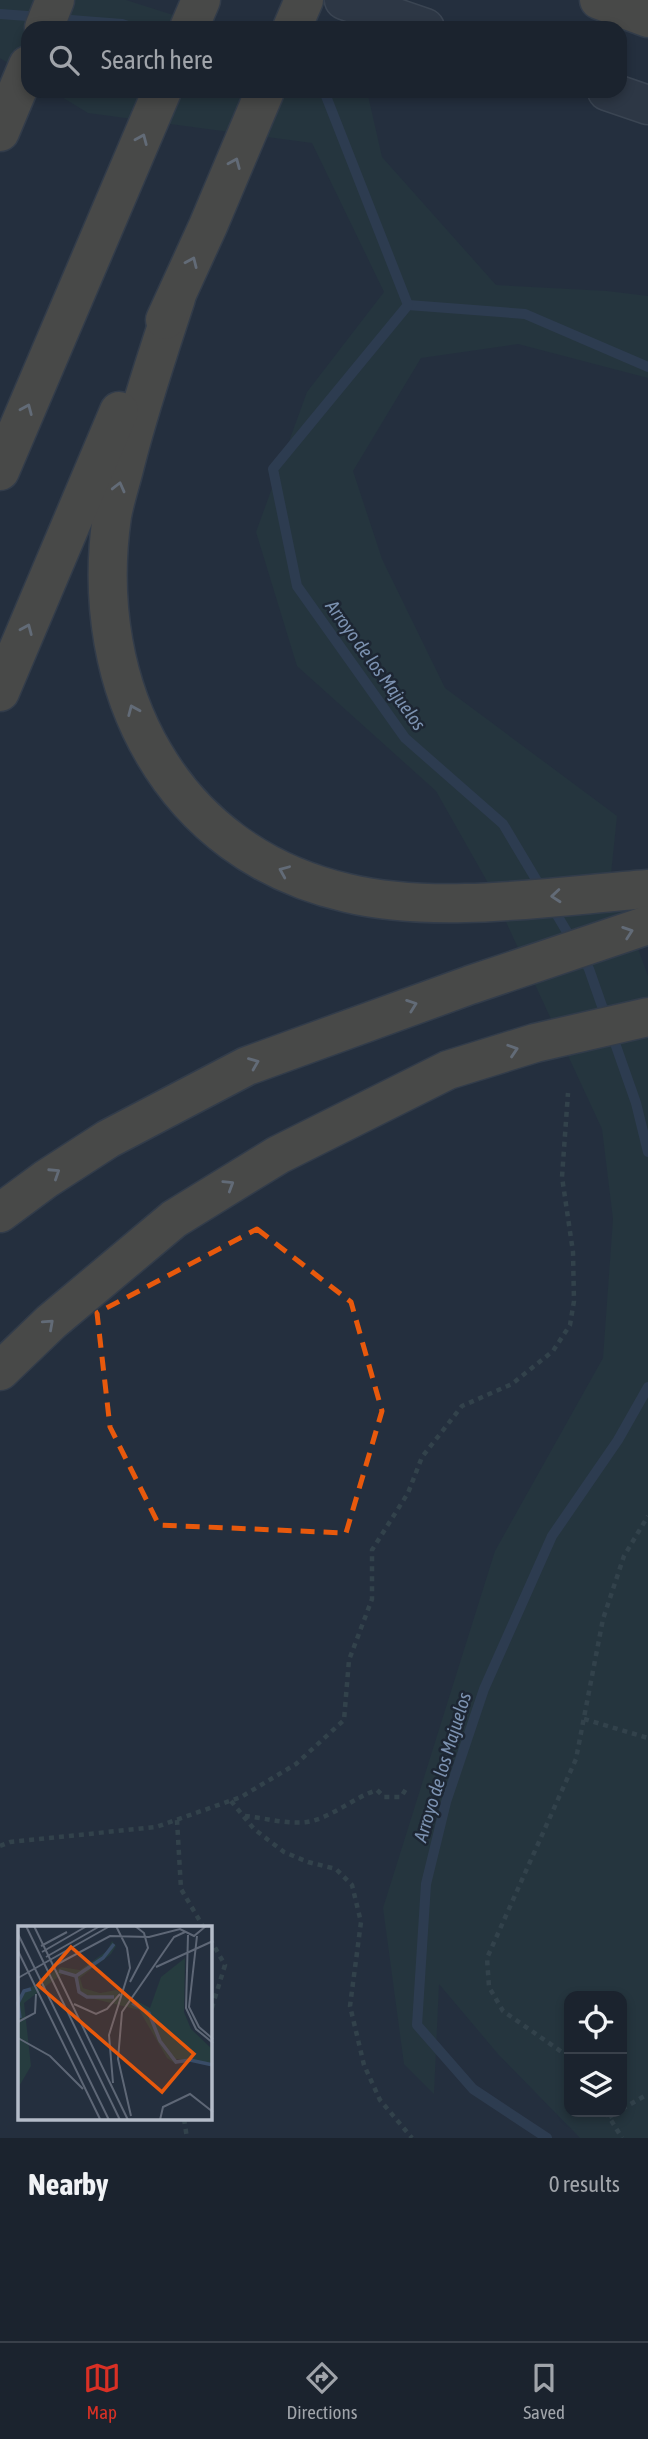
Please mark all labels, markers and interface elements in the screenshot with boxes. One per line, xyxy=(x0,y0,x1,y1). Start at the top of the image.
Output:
search box xyxy=(21,21,627,98)
icon: search xyxy=(45,41,83,79)
text: Search here xyxy=(101,45,213,75)
one-way arrow xyxy=(133,134,147,146)
one-way arrow xyxy=(227,158,241,170)
one-way arrow xyxy=(184,257,198,269)
one-way arrow xyxy=(19,403,33,416)
one-way arrow xyxy=(111,481,125,493)
water label: Arroyo de los Majuelos xyxy=(321,595,431,734)
one-way arrow xyxy=(18,624,32,636)
one-way arrow xyxy=(127,704,141,716)
one-way arrow xyxy=(278,866,290,880)
one-way arrow xyxy=(550,888,561,903)
one-way arrow xyxy=(621,926,633,940)
one-way arrow xyxy=(406,999,418,1013)
one-way arrow xyxy=(507,1043,519,1058)
one-way arrow xyxy=(247,1058,259,1072)
one-way arrow xyxy=(47,1169,60,1182)
one-way arrow xyxy=(221,1181,234,1194)
one-way arrow xyxy=(41,1320,54,1332)
water label: Arroyo de los Majuelos xyxy=(408,1689,475,1845)
inset map xyxy=(18,1926,212,2120)
map controls xyxy=(564,1991,627,2117)
button: locate xyxy=(564,1991,627,2054)
button: layers xyxy=(564,2054,627,2117)
text: Nearby xyxy=(28,2167,108,2201)
text: 0 results xyxy=(549,2171,620,2197)
tab: Map xyxy=(83,2359,121,2423)
tab: Directions xyxy=(287,2359,357,2423)
tab: Saved xyxy=(523,2359,565,2423)

